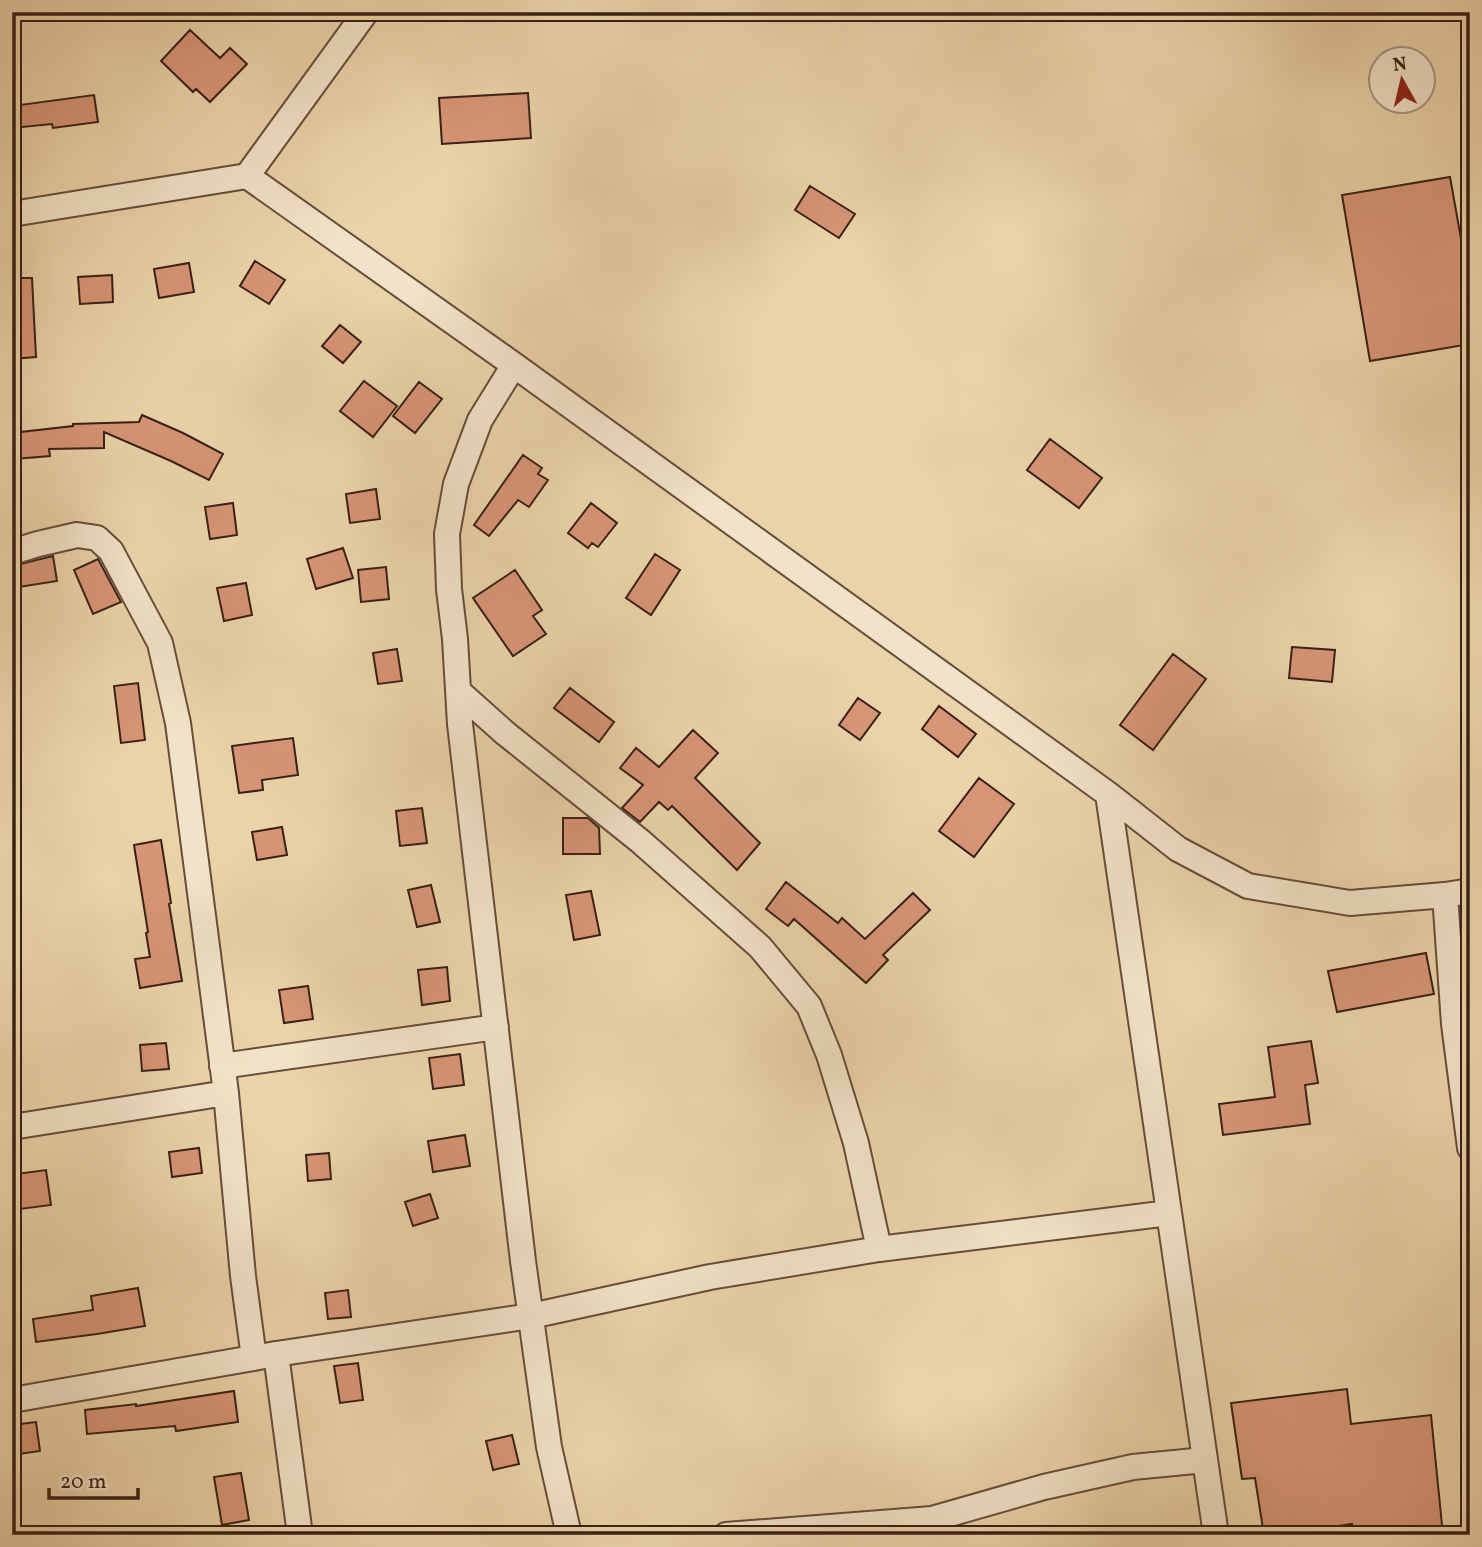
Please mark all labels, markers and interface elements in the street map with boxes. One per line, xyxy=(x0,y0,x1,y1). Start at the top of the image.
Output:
north arrow xyxy=(1366,46,1436,116)
text: N xyxy=(1391,51,1409,79)
scale bar xyxy=(49,1456,138,1500)
text: 20 m xyxy=(60,1468,106,1497)

